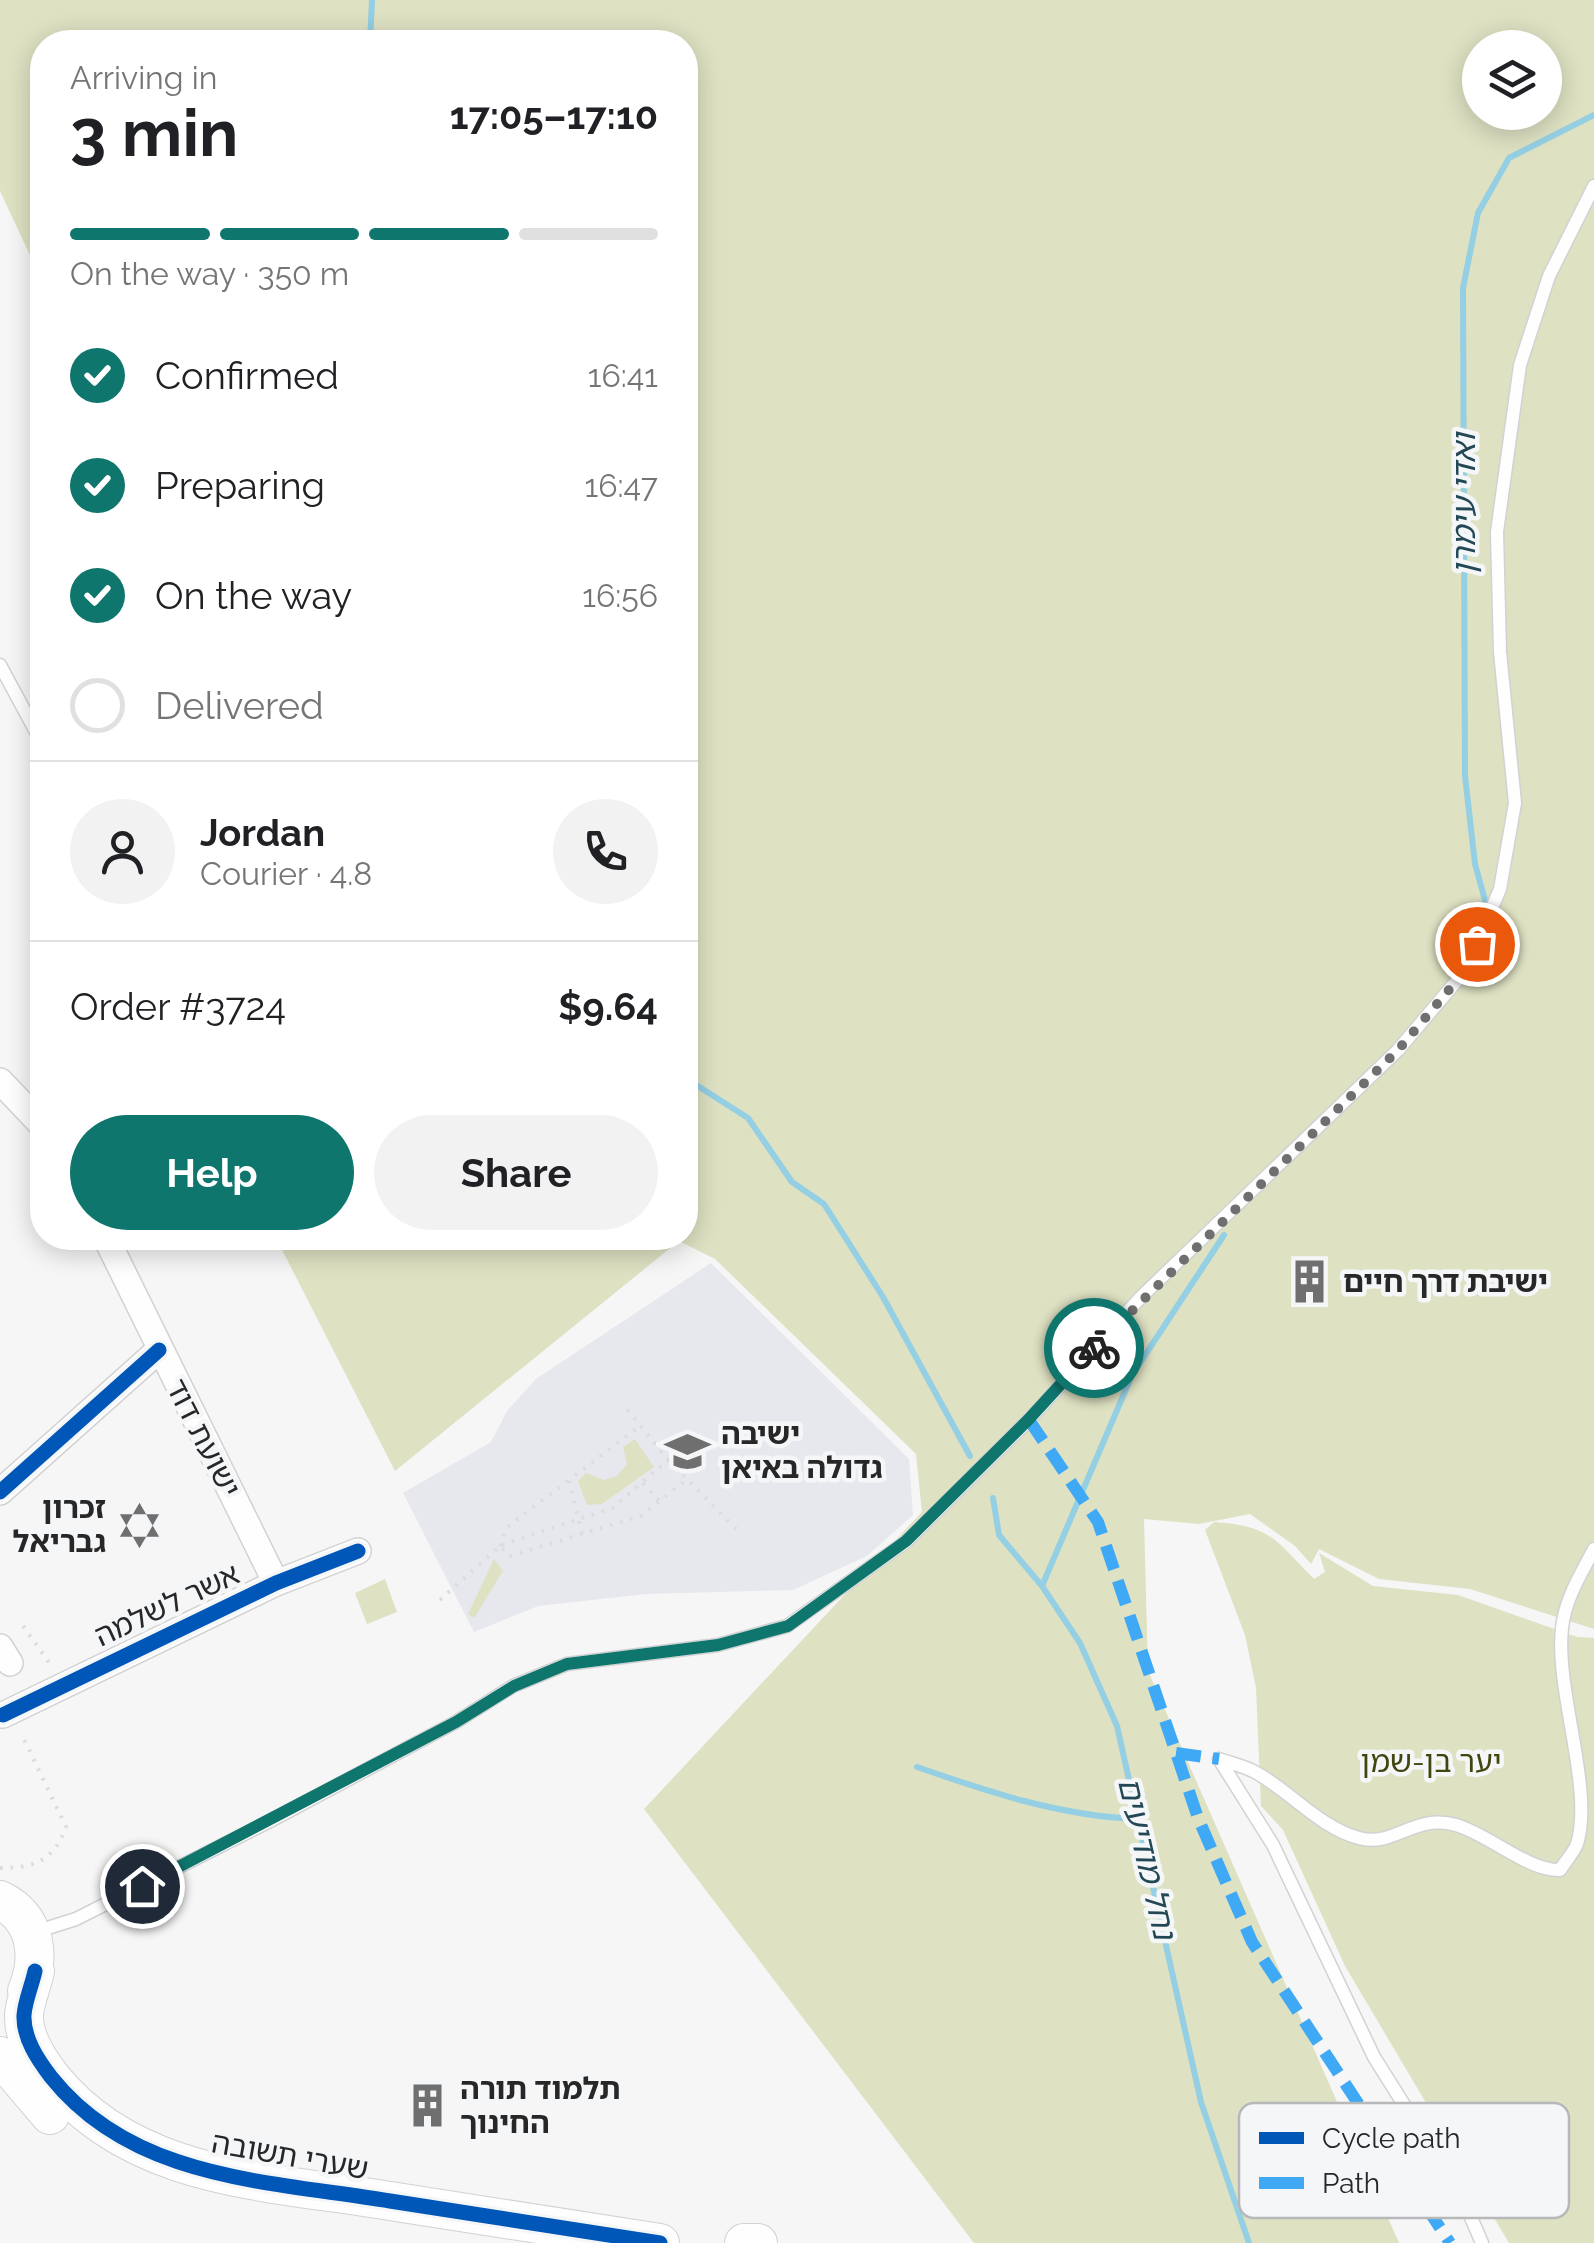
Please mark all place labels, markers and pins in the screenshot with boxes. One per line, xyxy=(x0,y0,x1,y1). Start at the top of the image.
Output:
pin xyxy=(1435,902,1520,987)
building icon: ישיבת דרך חיים xyxy=(1286,1258,1334,1306)
place label: ישיבת דרך חיים xyxy=(1343,1264,1548,1299)
place label: ישיבה גדולה באיאן xyxy=(721,1416,883,1485)
school or university icon: ישיבה גדולה באיאן xyxy=(664,1427,712,1475)
place label: זכרון גבריאל xyxy=(13,1490,106,1559)
synagogue icon: זכרון גבריאל xyxy=(115,1501,163,1549)
pin xyxy=(100,1844,185,1929)
place label: תלמוד תורה החינוך xyxy=(460,2071,621,2140)
building icon: תלמוד תורה החינוך xyxy=(403,2082,451,2130)

